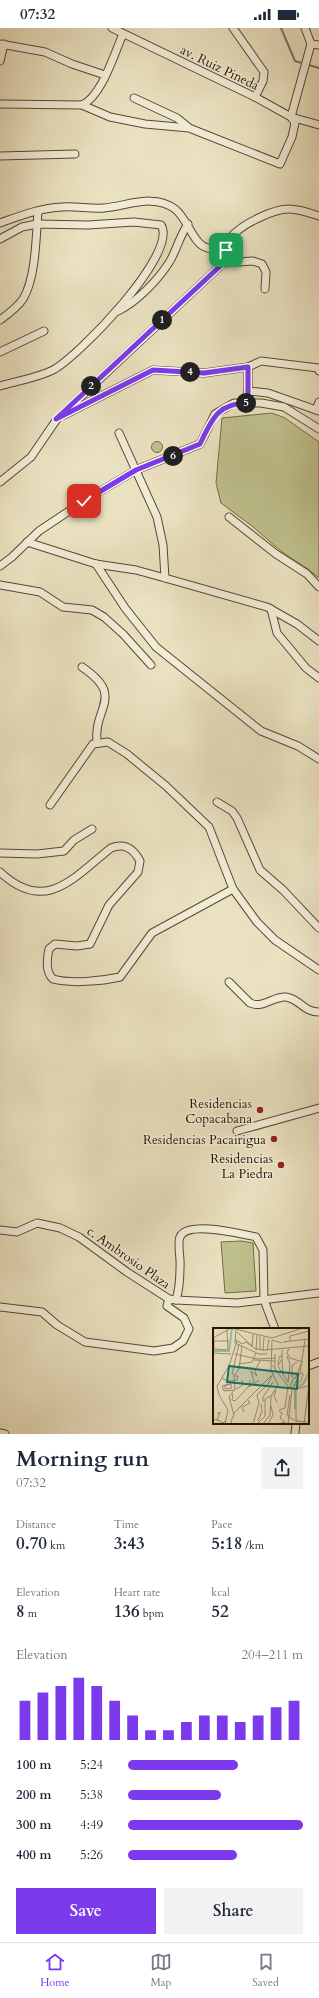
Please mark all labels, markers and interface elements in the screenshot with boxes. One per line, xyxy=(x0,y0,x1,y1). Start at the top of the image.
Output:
text: 07:32 xyxy=(20,4,55,24)
street label: av. Ruiz Pineda xyxy=(177,41,262,95)
pin xyxy=(209,233,243,267)
icon: arrive xyxy=(215,239,237,261)
pin: 1 xyxy=(152,310,172,330)
text: 1 xyxy=(159,312,165,327)
pin: 4 xyxy=(180,362,200,382)
text: 4 xyxy=(187,364,193,379)
pin: 2 xyxy=(81,376,101,396)
text: 2 xyxy=(88,378,94,393)
pin: 5 xyxy=(236,393,256,413)
text: 5 xyxy=(243,395,249,410)
pin: 6 xyxy=(163,446,183,466)
text: 6 xyxy=(170,448,176,463)
pin xyxy=(67,484,101,518)
icon: check xyxy=(73,490,95,512)
place label: Residencias Copacabana xyxy=(185,1095,252,1128)
marker: Residencias Copacabana xyxy=(255,1105,265,1115)
place label: Residencias Pacairigua xyxy=(143,1131,266,1149)
marker: Residencias Pacairigua xyxy=(269,1134,279,1144)
place label: Residencias La Piedra xyxy=(210,1150,273,1183)
marker: Residencias La Piedra xyxy=(276,1160,286,1170)
street label: c. Ambrosio Plaza xyxy=(83,1222,174,1294)
inset map xyxy=(213,1328,309,1424)
text: Morning run xyxy=(16,1444,149,1474)
button: share xyxy=(261,1447,303,1489)
text: 07:32 xyxy=(16,1474,46,1492)
text: Distance xyxy=(16,1517,56,1532)
text: Time xyxy=(114,1517,139,1532)
text: Pace xyxy=(211,1517,233,1532)
text: 0.70 xyxy=(16,1532,47,1555)
text: 3:43 xyxy=(114,1532,145,1555)
text: 5:18 xyxy=(211,1532,242,1555)
text: km xyxy=(47,1538,65,1553)
text: /km xyxy=(242,1538,264,1553)
text: Elevation xyxy=(16,1585,60,1600)
text: Heart rate xyxy=(114,1585,160,1600)
text: kcal xyxy=(211,1585,230,1600)
text: 8 xyxy=(16,1600,25,1623)
text: 136 xyxy=(114,1600,140,1623)
text: 52 xyxy=(211,1600,229,1623)
text: m xyxy=(25,1606,37,1621)
text: bpm xyxy=(140,1606,164,1621)
text: Elevation xyxy=(16,1646,68,1664)
text: 204–211 m xyxy=(241,1646,303,1664)
text: 100 m xyxy=(16,1756,51,1774)
text: 5:24 xyxy=(80,1756,103,1774)
text: 200 m xyxy=(16,1786,51,1804)
text: 5:38 xyxy=(80,1786,103,1804)
text: 300 m xyxy=(16,1816,51,1834)
text: 4:49 xyxy=(80,1816,103,1834)
text: 400 m xyxy=(16,1846,51,1864)
text: 5:26 xyxy=(80,1846,103,1864)
button: Save xyxy=(16,1888,156,1934)
button: Share xyxy=(164,1888,303,1934)
tab: Home xyxy=(40,1951,70,1990)
tab: Map xyxy=(150,1951,172,1990)
tab: Saved xyxy=(252,1951,279,1990)

